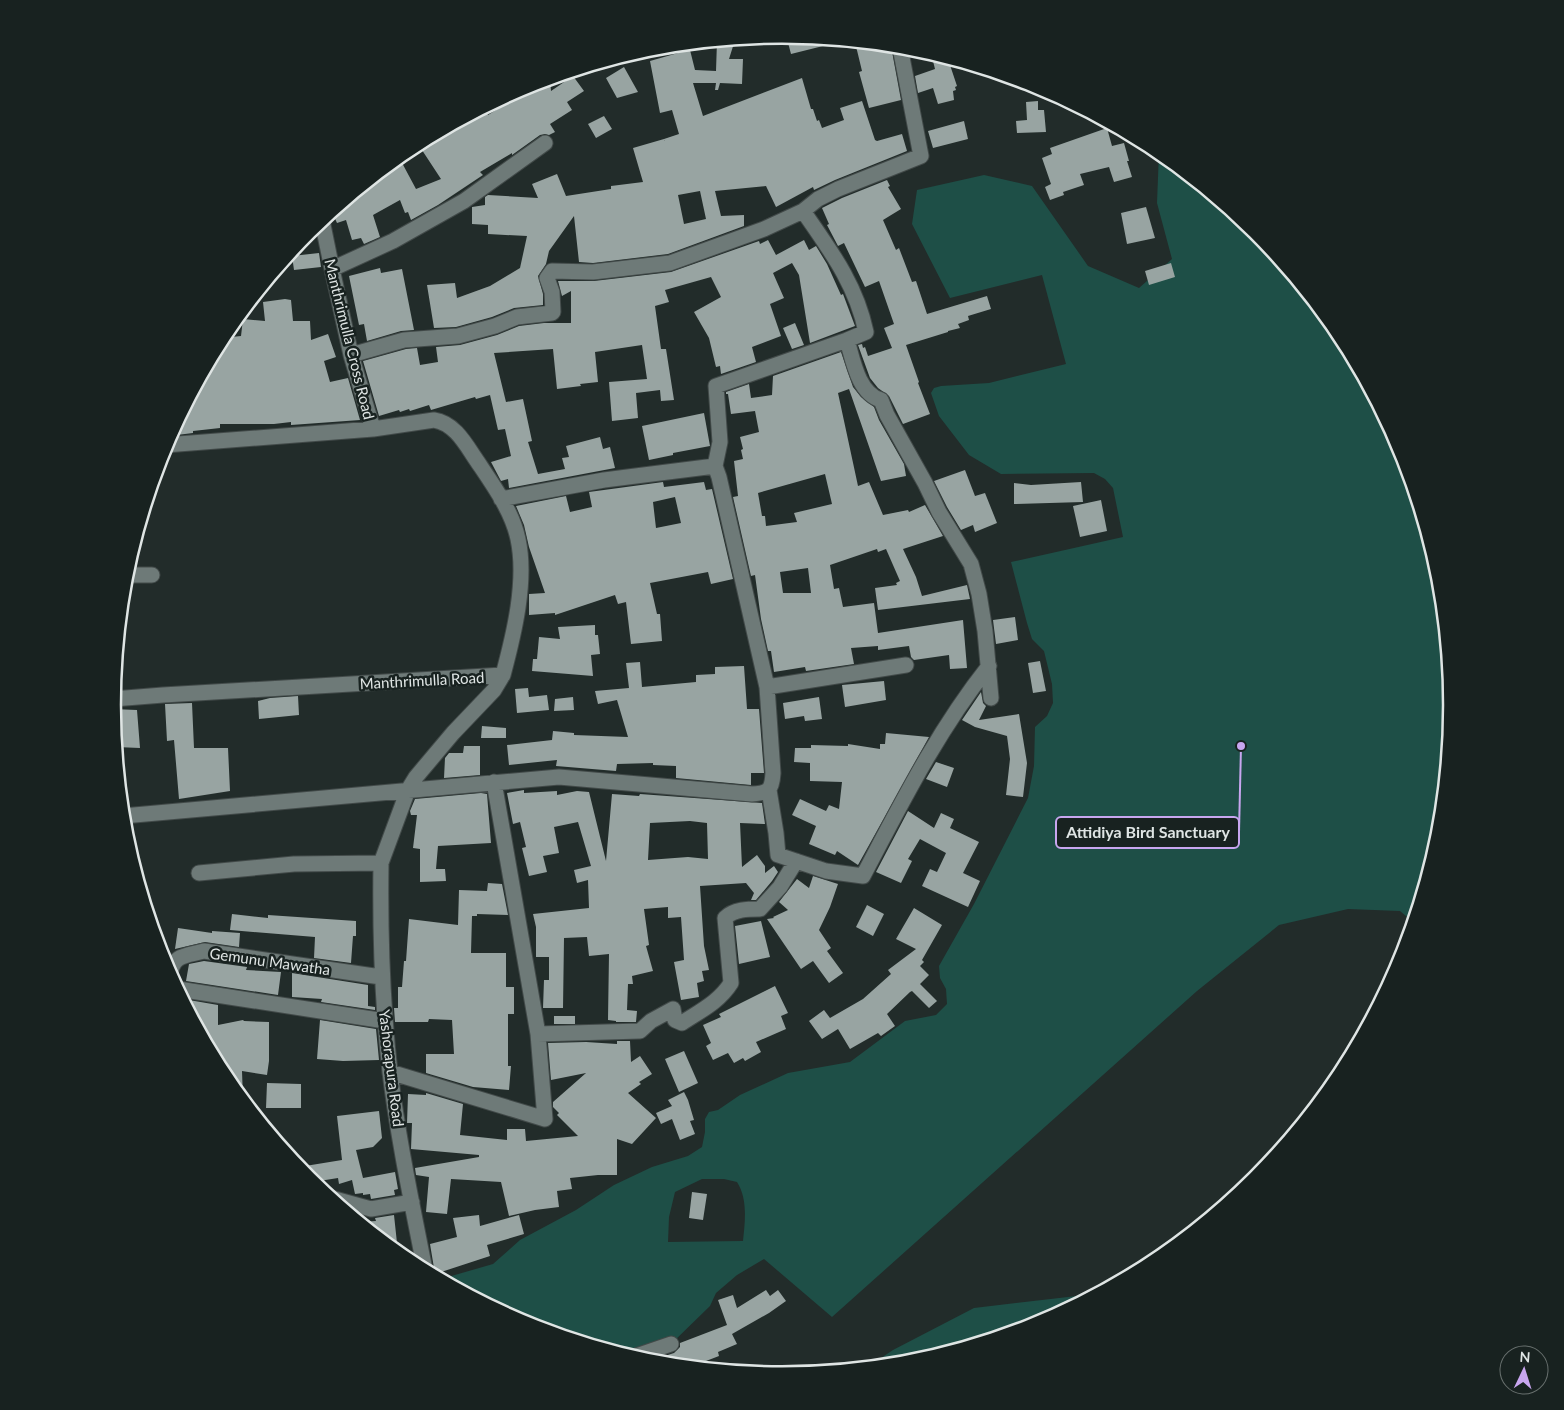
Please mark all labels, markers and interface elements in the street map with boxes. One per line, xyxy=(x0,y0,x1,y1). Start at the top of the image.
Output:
street label: Manthrimulla Cross Road xyxy=(321,257,379,421)
street label: Manthrimulla Road xyxy=(359,668,485,692)
callout: Attidiya Bird Sanctuary xyxy=(1056,817,1239,848)
text: Attidiya Bird Sanctuary xyxy=(1065,822,1230,841)
street label: Gemunu Mawatha xyxy=(209,944,331,978)
street label: Yashorapura Road xyxy=(376,1008,408,1128)
north arrow xyxy=(1499,1345,1549,1395)
text: N xyxy=(1519,1348,1531,1365)

